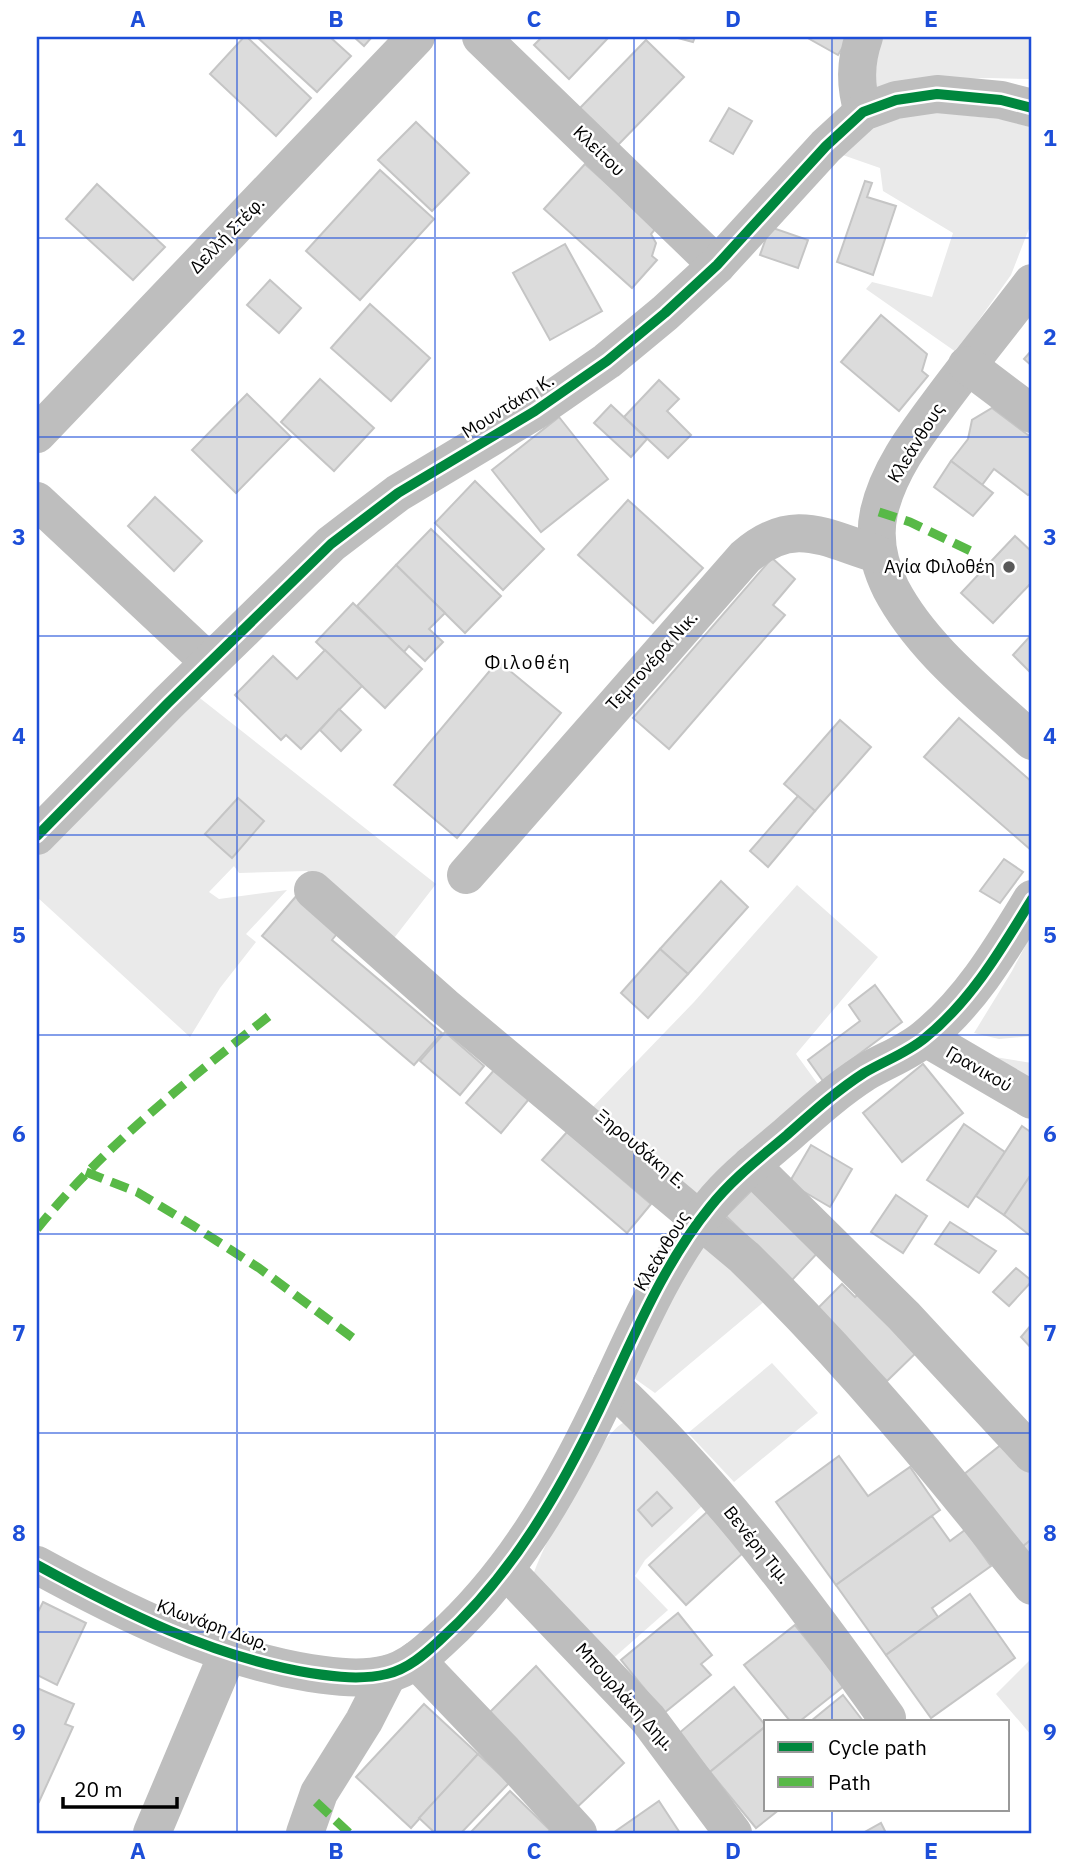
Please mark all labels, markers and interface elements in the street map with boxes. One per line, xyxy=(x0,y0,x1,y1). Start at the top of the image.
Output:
text: A xyxy=(130,3,146,33)
text: B xyxy=(328,3,344,33)
text: C xyxy=(527,3,542,33)
text: D xyxy=(725,3,741,33)
text: E xyxy=(924,3,938,33)
street label: Κλείτου xyxy=(569,120,630,181)
text: 1 xyxy=(12,122,26,152)
text: 1 xyxy=(1043,122,1057,152)
street label: Δελλή Στέφ. xyxy=(184,191,269,278)
text: 2 xyxy=(12,321,26,351)
text: 2 xyxy=(1043,321,1057,351)
street label: Μουντάκη Κ. xyxy=(457,368,558,443)
street label: Κλεάνθους xyxy=(882,398,949,487)
text: 3 xyxy=(12,521,26,551)
text: 3 xyxy=(1043,521,1057,551)
place label: Αγία Φιλοθέη xyxy=(884,555,995,578)
marker: Αγία Φιλοθέη xyxy=(1001,559,1017,575)
street label: Τεμπονέρα Νικ. xyxy=(601,606,703,715)
district label: Φιλοθέη xyxy=(484,650,572,674)
text: 4 xyxy=(12,720,26,750)
text: 4 xyxy=(1043,720,1057,750)
text: 5 xyxy=(12,919,26,949)
text: 5 xyxy=(1043,919,1057,949)
street label: Γρανικού xyxy=(942,1040,1017,1097)
street label: Ξηρουδάκη Ε. xyxy=(591,1104,692,1193)
text: 6 xyxy=(12,1118,26,1148)
text: 6 xyxy=(1043,1118,1057,1148)
street label: Κλεάνθους xyxy=(629,1206,695,1295)
text: 7 xyxy=(12,1317,26,1347)
text: 7 xyxy=(1043,1317,1057,1347)
street label: Βενέρη Τιμ. xyxy=(719,1501,796,1588)
text: 8 xyxy=(12,1517,26,1547)
text: 8 xyxy=(1043,1517,1057,1547)
street label: Κλωνάρη Δωρ. xyxy=(154,1594,273,1656)
street label: Μπουρλάκη Δημ. xyxy=(571,1638,680,1756)
text: 9 xyxy=(12,1716,26,1746)
text: 9 xyxy=(1043,1716,1057,1746)
legend xyxy=(764,1720,1010,1811)
text: Cycle path xyxy=(828,1733,927,1761)
scale bar xyxy=(63,1765,177,1809)
text: Path xyxy=(828,1768,871,1796)
text: 20 m xyxy=(74,1775,123,1803)
text: A xyxy=(130,1835,146,1865)
text: B xyxy=(328,1835,344,1865)
text: C xyxy=(527,1835,542,1865)
text: D xyxy=(725,1835,741,1865)
text: E xyxy=(924,1835,938,1865)

